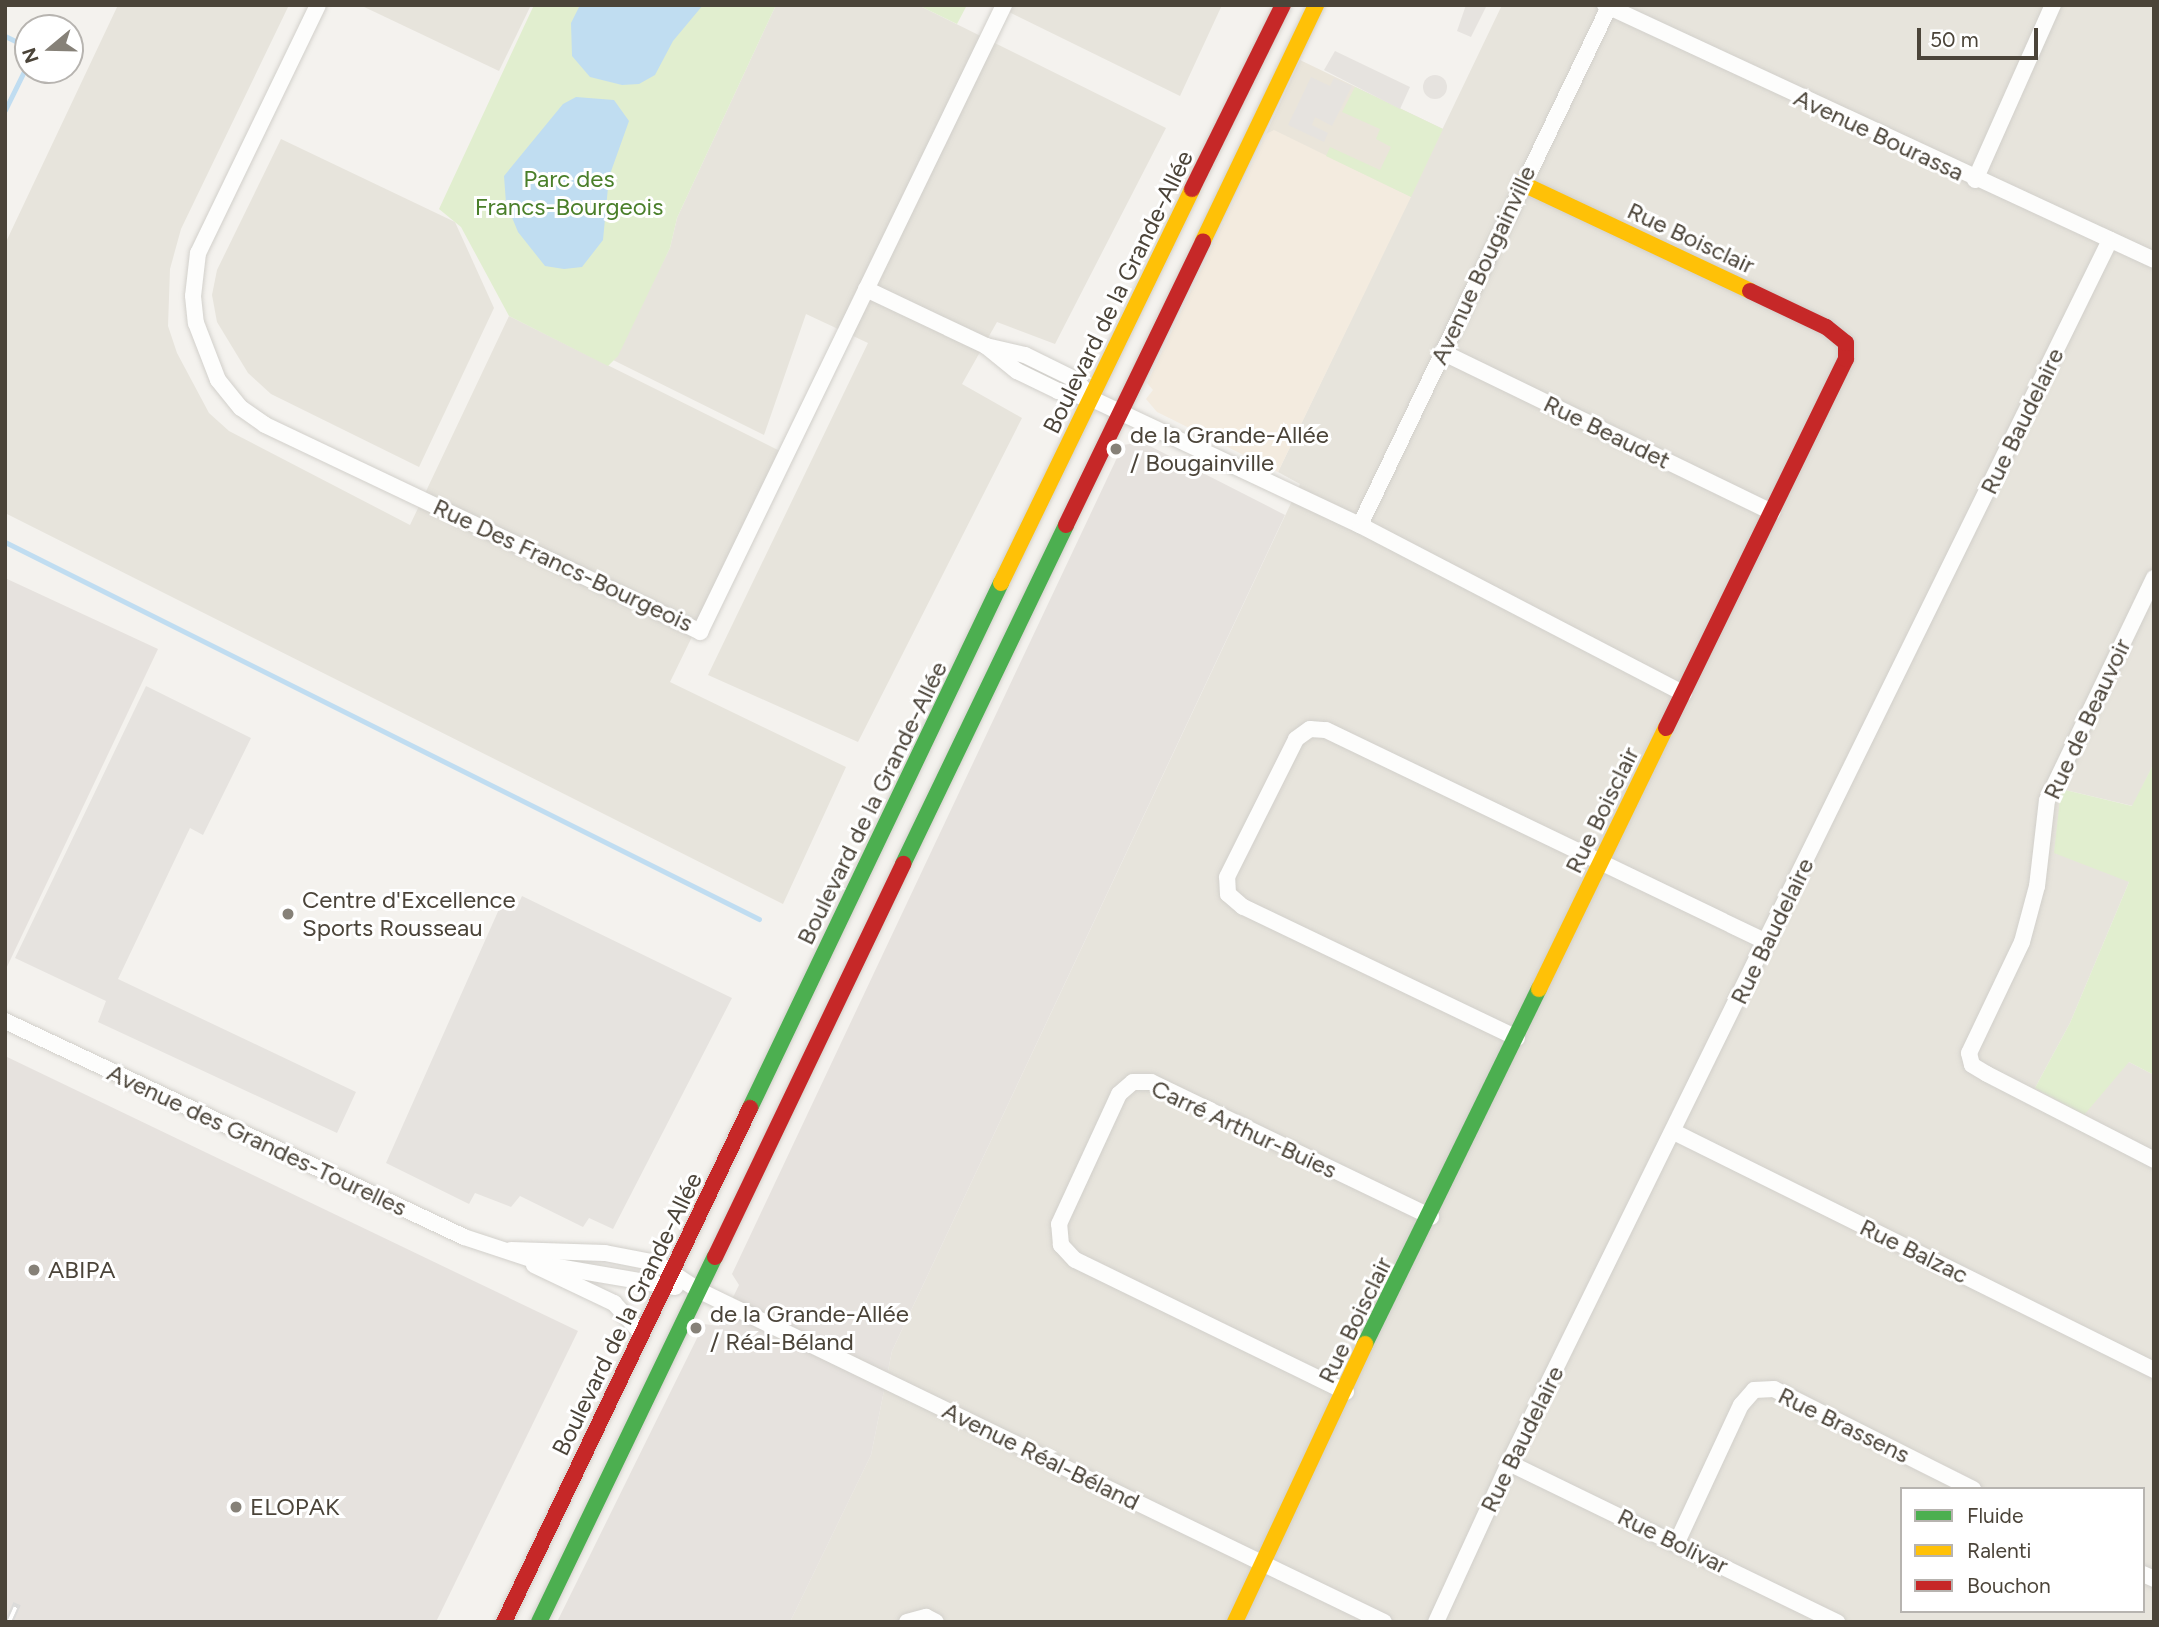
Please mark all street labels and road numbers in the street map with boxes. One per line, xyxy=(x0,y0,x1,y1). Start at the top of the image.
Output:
street label: Avenue Bourassa xyxy=(1790,83,1968,187)
street label: Boulevard de la Grande-Allée xyxy=(1037,146,1199,438)
street label: Avenue Bougainville xyxy=(1424,161,1542,369)
street label: Rue Boisclair xyxy=(1623,196,1759,280)
street label: Rue Baudelaire xyxy=(1974,343,2070,499)
street label: Rue Beaudet xyxy=(1539,389,1675,475)
street label: Rue Des Francs-Bourgeois xyxy=(429,492,697,638)
street label: Rue de Beauvoir xyxy=(2037,634,2137,804)
street label: Boulevard de la Grande-Allée xyxy=(791,657,953,949)
street label: Rue Boisclair xyxy=(1559,742,1645,878)
street label: Rue Baudelaire xyxy=(1724,853,1820,1009)
street label: Avenue des Grandes-Tourelles xyxy=(103,1058,411,1222)
street label: Carré Arthur-Buies xyxy=(1147,1073,1341,1185)
street label: Boulevard de la Grande-Allée xyxy=(546,1168,708,1460)
street label: Rue Balzac xyxy=(1855,1212,1973,1290)
street label: Rue Boisclair xyxy=(1312,1252,1398,1388)
street label: Rue Baudelaire xyxy=(1474,1361,1570,1517)
street label: Rue Brassens xyxy=(1774,1381,1914,1469)
street label: Avenue Réal-Béland xyxy=(938,1396,1144,1516)
street label: Rue Bolivar xyxy=(1613,1502,1733,1580)

